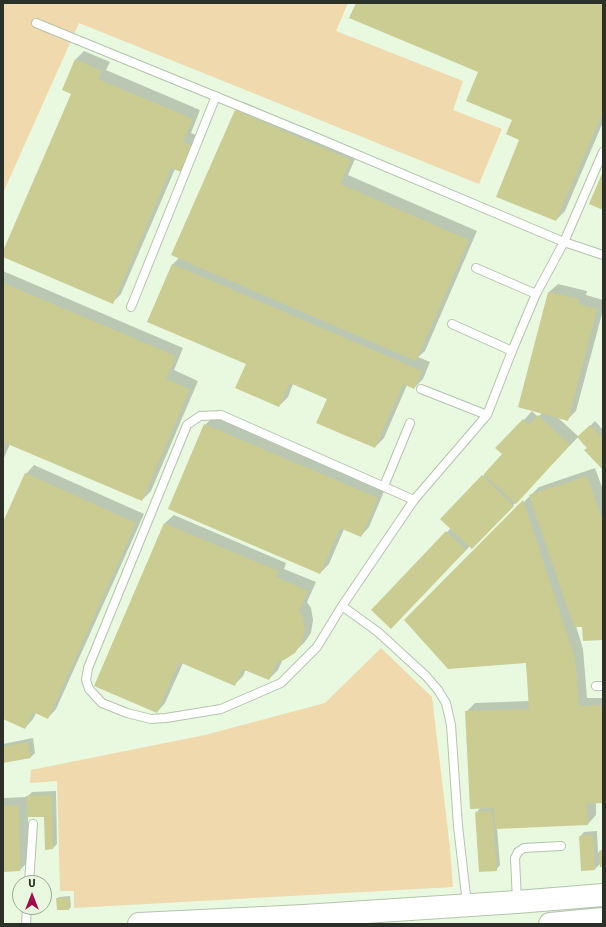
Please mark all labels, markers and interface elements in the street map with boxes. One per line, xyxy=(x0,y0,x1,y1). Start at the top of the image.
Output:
north arrow xyxy=(12,875,52,915)
text: U xyxy=(28,877,36,890)

